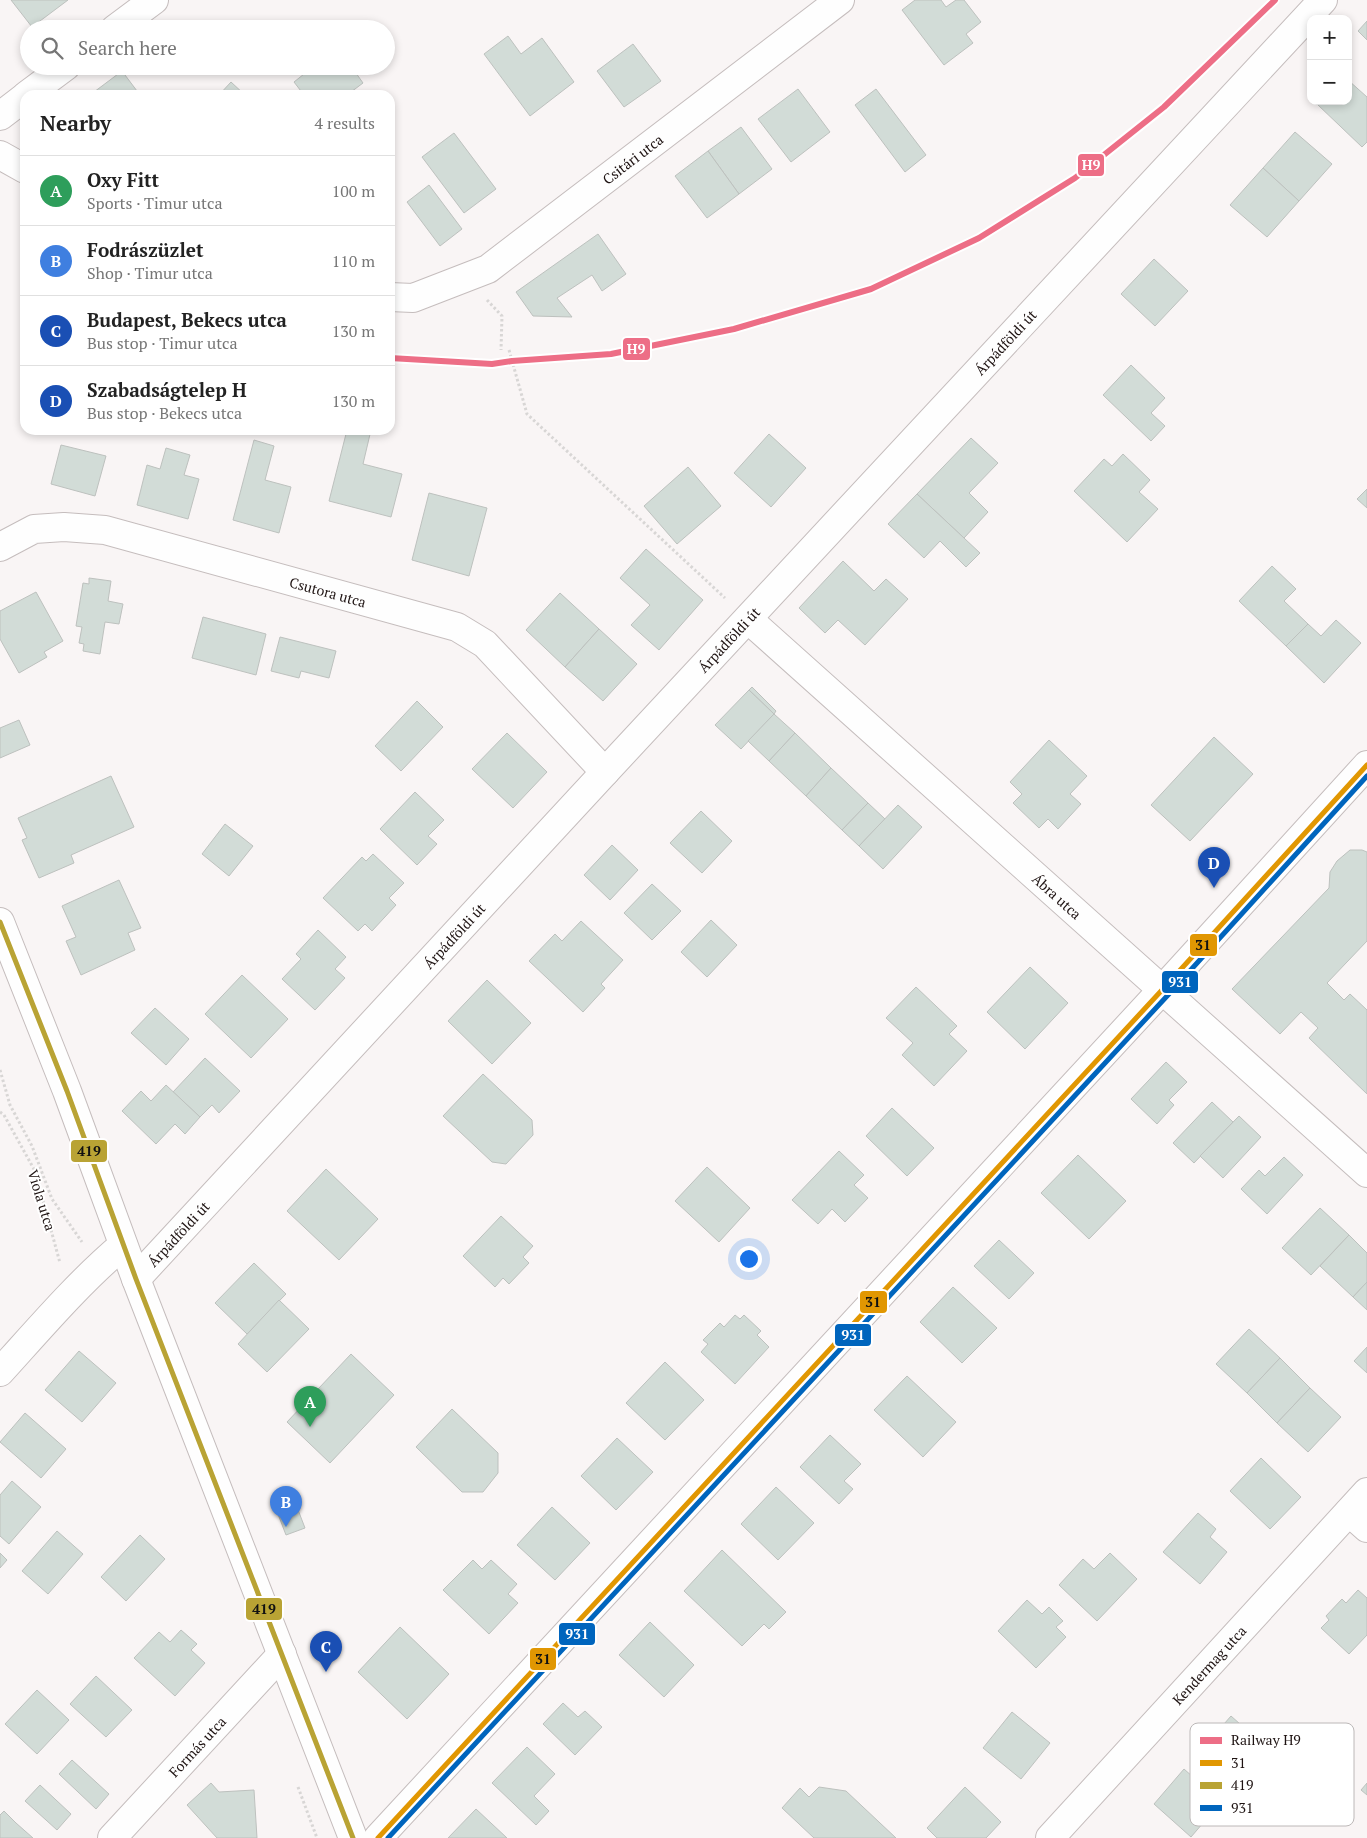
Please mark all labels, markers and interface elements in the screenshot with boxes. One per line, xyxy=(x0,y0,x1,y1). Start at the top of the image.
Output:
map controls xyxy=(1307,15,1352,105)
button: + xyxy=(1307,15,1352,60)
search box xyxy=(20,20,395,75)
icon: search xyxy=(38,34,66,62)
text: Search here xyxy=(78,35,177,60)
button: − xyxy=(1307,60,1352,105)
text: Nearby xyxy=(40,109,111,137)
text: 4 results xyxy=(315,112,375,134)
street label: Csitári utca xyxy=(598,130,666,188)
line badge: H9 xyxy=(1077,153,1105,177)
text: H9 xyxy=(1082,155,1100,174)
text: Oxy Fitt xyxy=(87,167,159,192)
text: A xyxy=(50,180,62,202)
text: 100 m xyxy=(332,180,375,202)
text: Sports · Timur utca xyxy=(87,192,223,214)
text: Fodrászüzlet xyxy=(87,237,203,262)
text: B xyxy=(51,250,61,272)
text: 110 m xyxy=(332,250,375,272)
text: Shop · Timur utca xyxy=(87,262,213,284)
street label: Árpádföldi út xyxy=(970,305,1041,379)
text: Budapest, Bekecs utca xyxy=(87,307,287,332)
text: C xyxy=(51,320,61,342)
text: 130 m xyxy=(332,320,375,342)
text: Bus stop · Timur utca xyxy=(87,332,238,354)
line badge: H9 xyxy=(622,337,651,361)
text: H9 xyxy=(627,339,645,358)
text: Szabadságtelep H xyxy=(87,377,247,402)
text: D xyxy=(50,390,62,412)
text: 130 m xyxy=(332,390,375,412)
text: Bus stop · Bekecs utca xyxy=(87,402,242,424)
street label: Csutora utca xyxy=(288,572,369,611)
street label: Árpádföldi út xyxy=(693,602,764,676)
pin: D xyxy=(1198,847,1230,888)
street label: Ábra utca xyxy=(1029,869,1086,923)
street label: Árpádföldi út xyxy=(419,898,489,972)
line badge: 31 xyxy=(1189,933,1218,957)
text: 31 xyxy=(1195,935,1211,954)
line badge: 931 xyxy=(1161,970,1199,994)
text: 931 xyxy=(1168,972,1192,991)
line badge: 419 xyxy=(70,1139,108,1163)
text: 419 xyxy=(77,1141,101,1160)
street label: Viola utca xyxy=(24,1167,60,1233)
street label: Árpádföldi út xyxy=(143,1196,214,1270)
your location xyxy=(736,1246,762,1272)
line badge: 31 xyxy=(859,1290,888,1314)
text: 31 xyxy=(865,1292,881,1311)
line badge: 931 xyxy=(834,1323,872,1347)
text: 931 xyxy=(841,1325,865,1344)
pin: A xyxy=(294,1386,326,1427)
pin: B xyxy=(270,1486,302,1527)
line badge: 419 xyxy=(245,1597,283,1621)
text: 419 xyxy=(252,1599,276,1618)
street label: Kendermag utca xyxy=(1168,1621,1250,1708)
line badge: 931 xyxy=(558,1622,596,1646)
text: 931 xyxy=(565,1624,589,1643)
pin: C xyxy=(310,1631,342,1672)
line badge: 31 xyxy=(529,1647,557,1671)
text: 31 xyxy=(535,1649,551,1668)
street label: Formás utca xyxy=(164,1712,230,1781)
legend xyxy=(1190,1723,1354,1826)
text: Railway H9 xyxy=(1231,1730,1301,1749)
text: 31 xyxy=(1231,1753,1246,1772)
text: 419 xyxy=(1231,1775,1253,1794)
text: 931 xyxy=(1231,1798,1253,1817)

